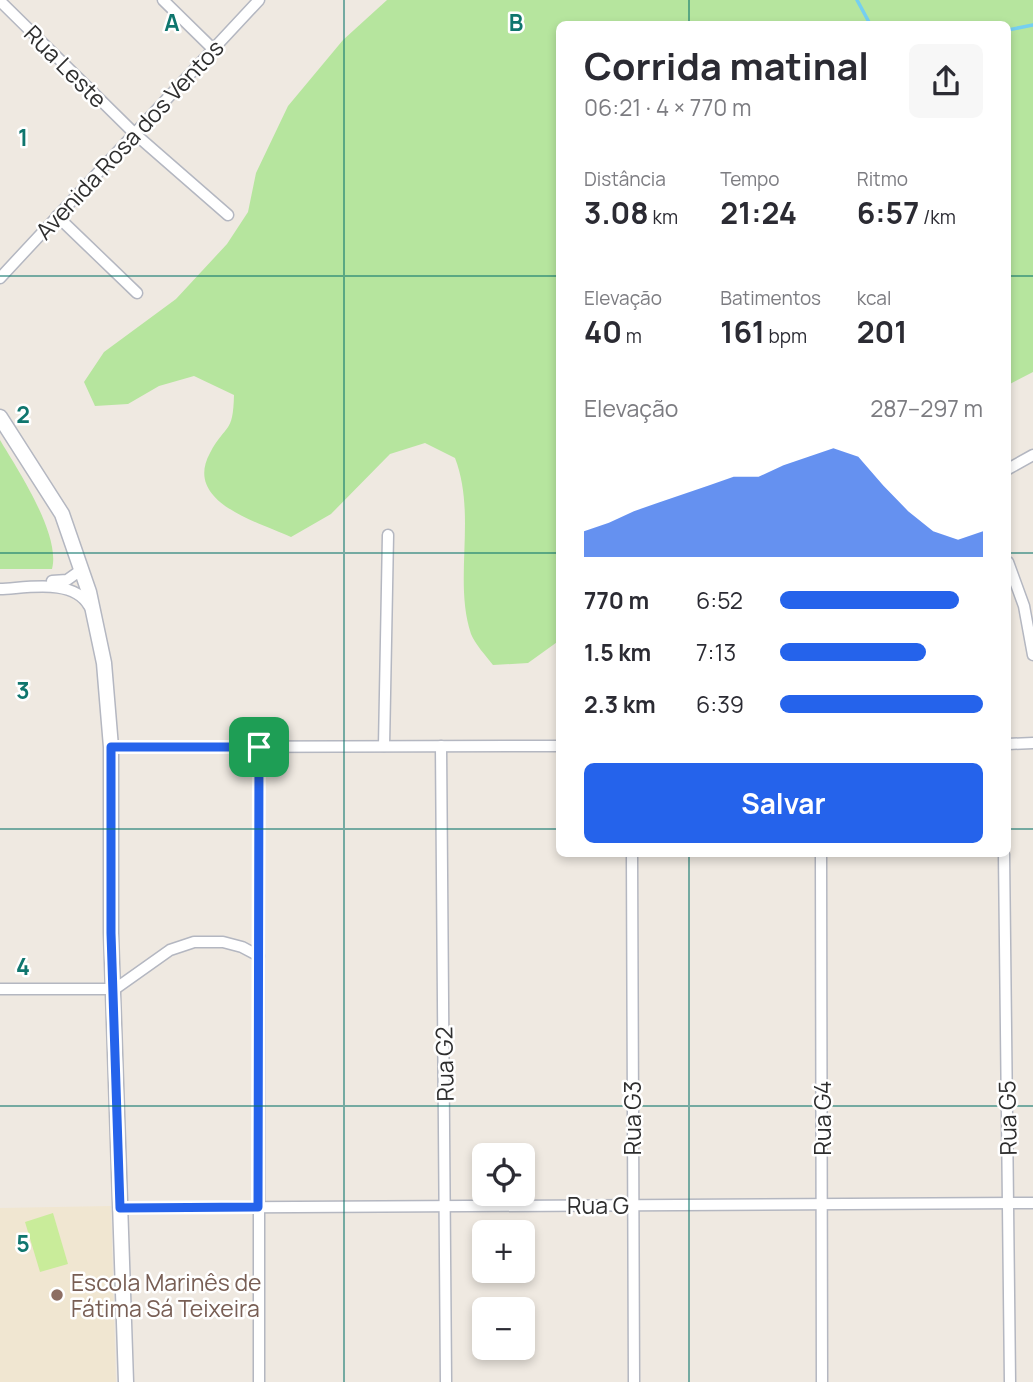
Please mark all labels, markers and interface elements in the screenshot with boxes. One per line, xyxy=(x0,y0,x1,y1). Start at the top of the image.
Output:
text: A xyxy=(164,6,180,38)
text: B xyxy=(509,6,523,38)
street label: Rua Leste xyxy=(18,18,114,114)
street label: Avenida Rosa dos Ventos xyxy=(28,32,230,246)
text: Corrida matinal xyxy=(584,39,869,91)
button: share xyxy=(909,44,983,118)
text: 06:21 · 4 × 770 m xyxy=(584,91,751,123)
text: 1 xyxy=(18,121,28,153)
text: Distância xyxy=(584,166,666,192)
text: Tempo xyxy=(720,166,780,192)
text: Ritmo xyxy=(857,166,908,192)
text: 3.08 xyxy=(584,192,649,233)
text: 21:24 xyxy=(720,192,797,233)
text: 6:57 xyxy=(857,192,919,233)
text: km xyxy=(649,204,678,230)
text: /km xyxy=(919,204,956,230)
text: Elevação xyxy=(584,285,662,311)
text: Batimentos xyxy=(720,285,821,311)
text: kcal xyxy=(857,285,891,311)
text: 40 xyxy=(584,311,622,352)
text: 161 xyxy=(720,311,765,352)
text: 201 xyxy=(857,311,907,352)
text: m xyxy=(622,323,642,349)
text: bpm xyxy=(765,323,807,349)
text: Elevação xyxy=(584,392,678,424)
text: 287–297 m xyxy=(870,392,983,424)
text: 2 xyxy=(16,398,30,430)
text: 770 m xyxy=(584,584,649,616)
text: 6:52 xyxy=(696,584,743,616)
text: 1.5 km xyxy=(584,636,651,668)
text: 7:13 xyxy=(696,636,736,668)
text: 3 xyxy=(16,674,30,706)
text: 2.3 km xyxy=(584,688,656,720)
text: 6:39 xyxy=(696,688,744,720)
pin xyxy=(229,717,289,777)
icon: arrive xyxy=(240,728,278,766)
button: Salvar xyxy=(584,763,983,843)
text: 4 xyxy=(16,950,30,982)
street label: Rua G2 xyxy=(427,1026,461,1102)
street label: Rua G5 xyxy=(990,1080,1024,1156)
street label: Rua G3 xyxy=(616,1081,648,1155)
street label: Rua G4 xyxy=(806,1081,838,1155)
map controls xyxy=(472,1143,535,1360)
button: locate xyxy=(472,1143,535,1206)
street label: Rua G xyxy=(567,1189,629,1221)
button: + xyxy=(472,1220,535,1283)
text: 5 xyxy=(16,1227,30,1259)
place label: Escola Marinês de Fátima Sá Teixeira xyxy=(71,1266,262,1324)
marker: Escola Marinês de Fátima Sá Teixeira xyxy=(49,1287,65,1303)
button: − xyxy=(472,1297,535,1360)

